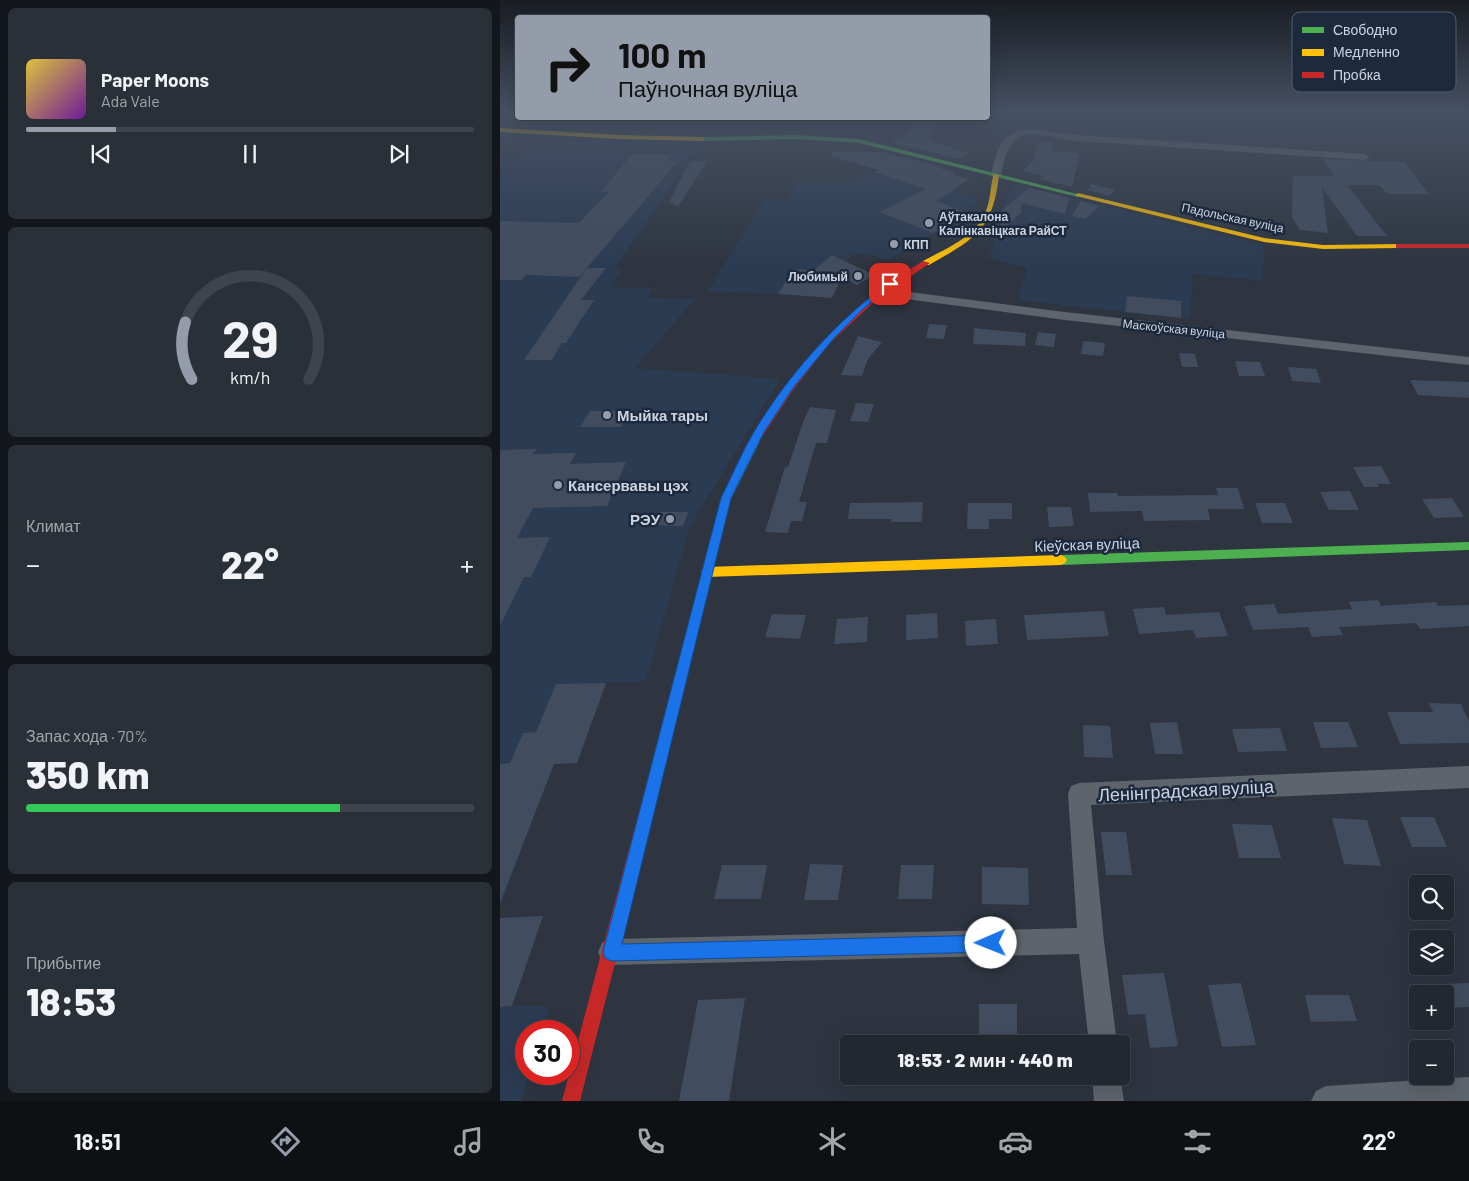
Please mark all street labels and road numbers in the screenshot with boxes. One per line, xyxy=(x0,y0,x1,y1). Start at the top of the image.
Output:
street label: Падольская вуліца xyxy=(1180,199,1286,236)
street label: Маскоўская вуліца xyxy=(1122,316,1226,341)
street label: Кіеўская вуліца xyxy=(1034,533,1141,555)
street label: Ленінградская вуліца xyxy=(1098,774,1275,806)

